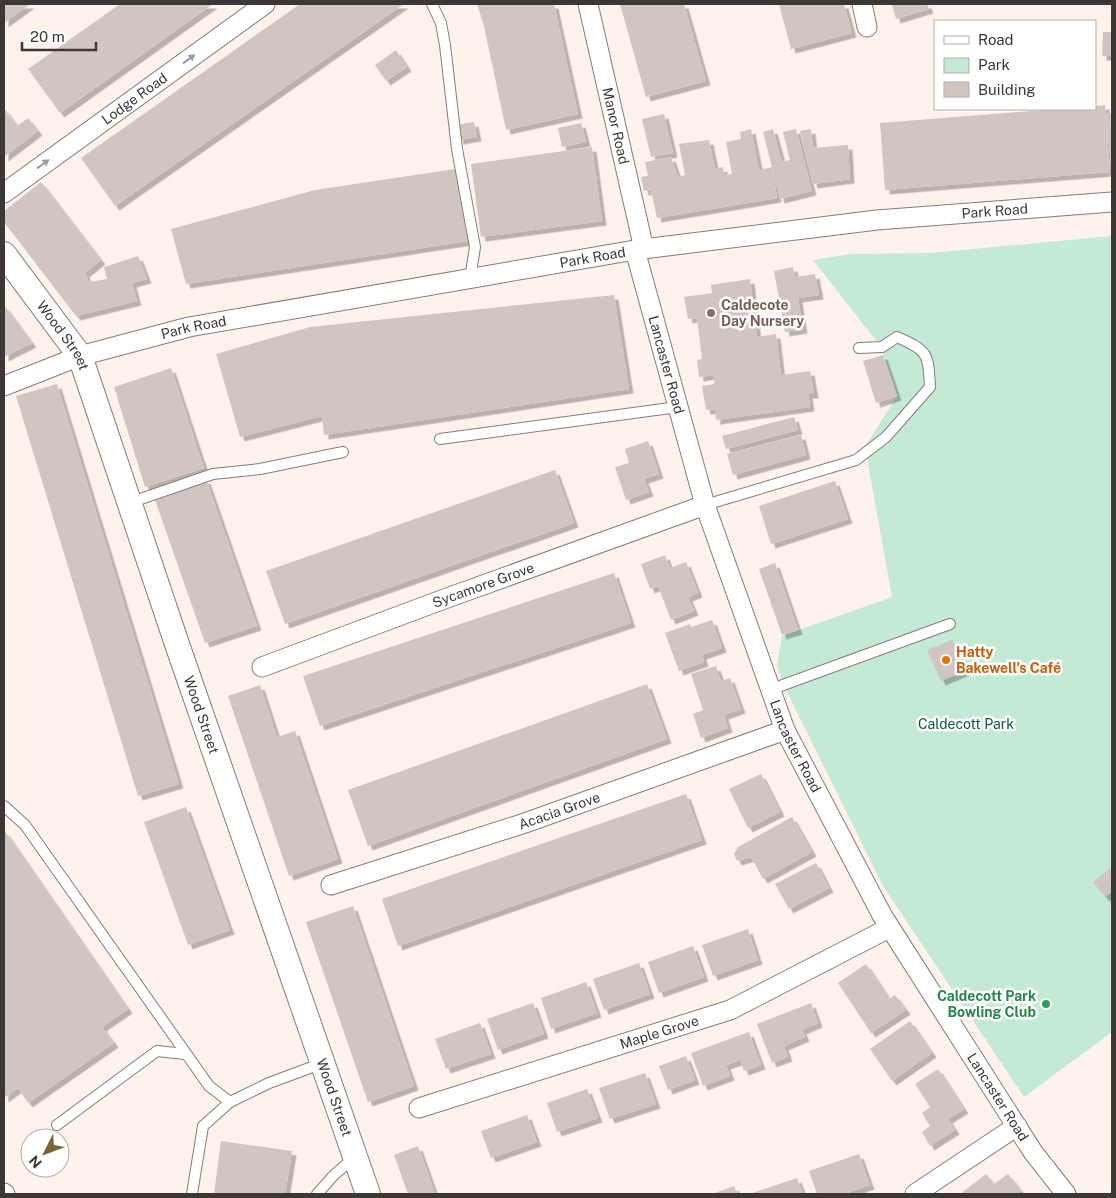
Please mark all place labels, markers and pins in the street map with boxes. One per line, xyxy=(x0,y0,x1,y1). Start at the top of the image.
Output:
place label: Caldecote Day Nursery xyxy=(721,297,804,329)
marker: Caldecote Day Nursery xyxy=(705,307,717,319)
place label: Hatty Bakewell's Café xyxy=(956,644,1061,676)
marker: Hatty Bakewell's Café xyxy=(940,654,952,666)
place label: Caldecott Park Bowling Club xyxy=(937,988,1036,1020)
marker: Caldecott Park Bowling Club xyxy=(1040,998,1052,1010)

